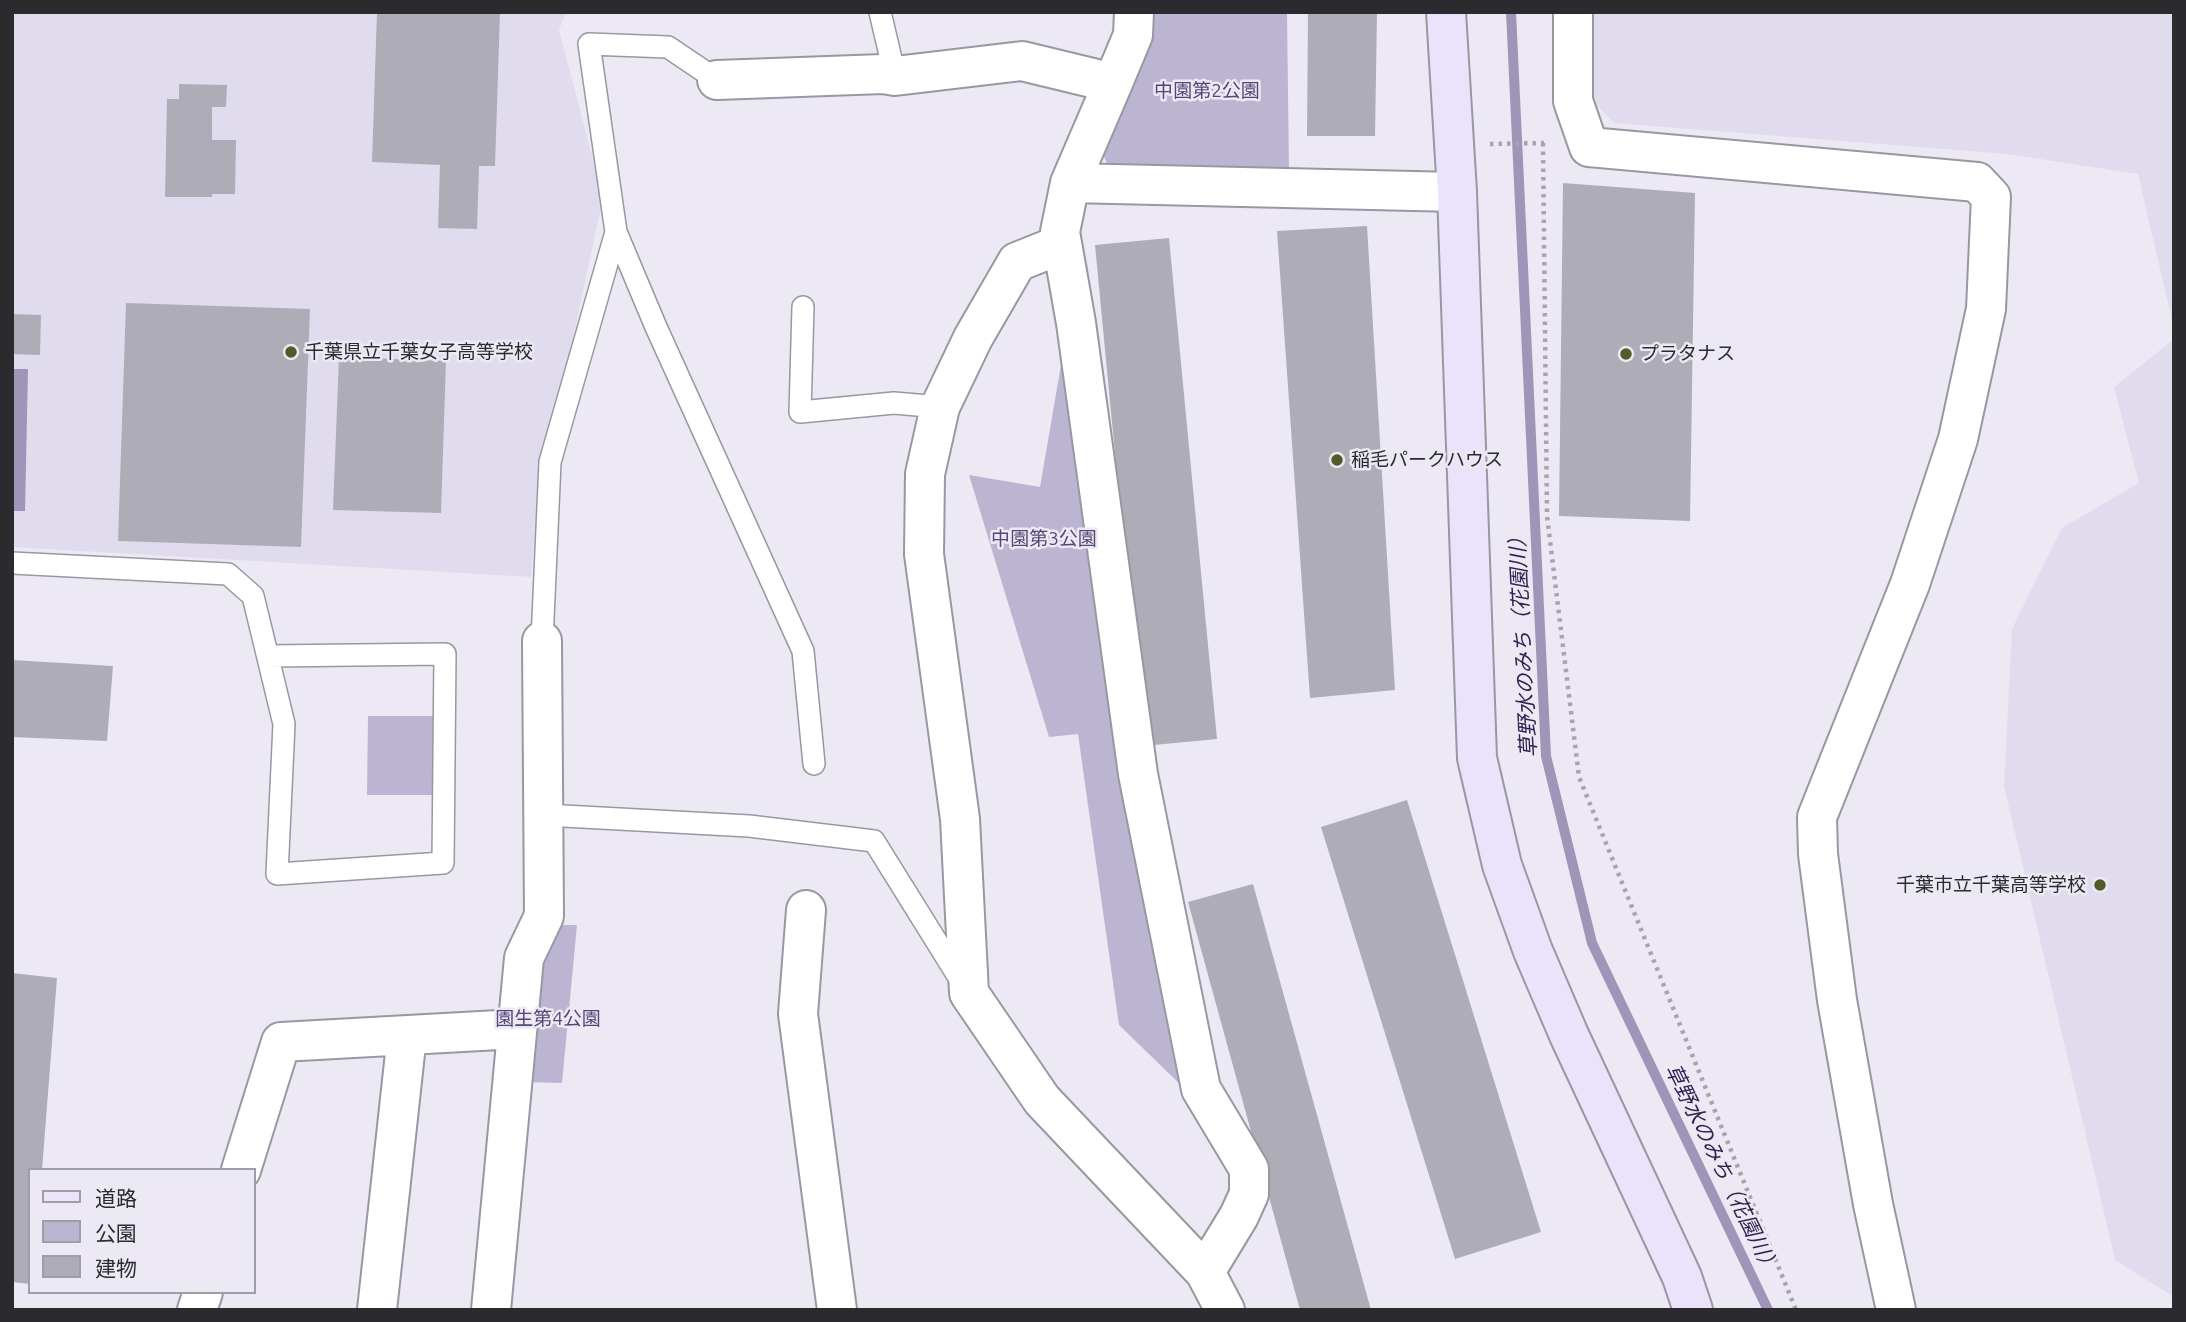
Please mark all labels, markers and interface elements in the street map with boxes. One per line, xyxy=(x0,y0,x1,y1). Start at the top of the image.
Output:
park label: 中園第2公園 xyxy=(1154,80,1260,102)
place label: 千葉県立千葉女子高等学校 xyxy=(305,341,533,363)
place label: プラタナス xyxy=(1640,343,1735,365)
marker: 千葉県立千葉女子高等学校 xyxy=(283,344,299,360)
marker: プラタナス xyxy=(1618,346,1634,362)
place label: 稲毛パークハウス xyxy=(1351,449,1503,471)
marker: 稲毛パークハウス xyxy=(1329,452,1345,468)
water label: 草野水のみち（花園川） xyxy=(1504,526,1542,758)
park label: 中園第3公園 xyxy=(991,528,1097,550)
place label: 千葉市立千葉高等学校 xyxy=(1896,874,2086,896)
marker: 千葉市立千葉高等学校 xyxy=(2092,877,2108,893)
park label: 園生第4公園 xyxy=(495,1008,601,1030)
water label: 草野水のみち（花園川） xyxy=(1660,1060,1784,1278)
legend xyxy=(28,1168,256,1294)
text: 道路 xyxy=(95,1186,137,1210)
text: 公園 xyxy=(95,1221,137,1245)
text: 建物 xyxy=(95,1256,137,1280)

